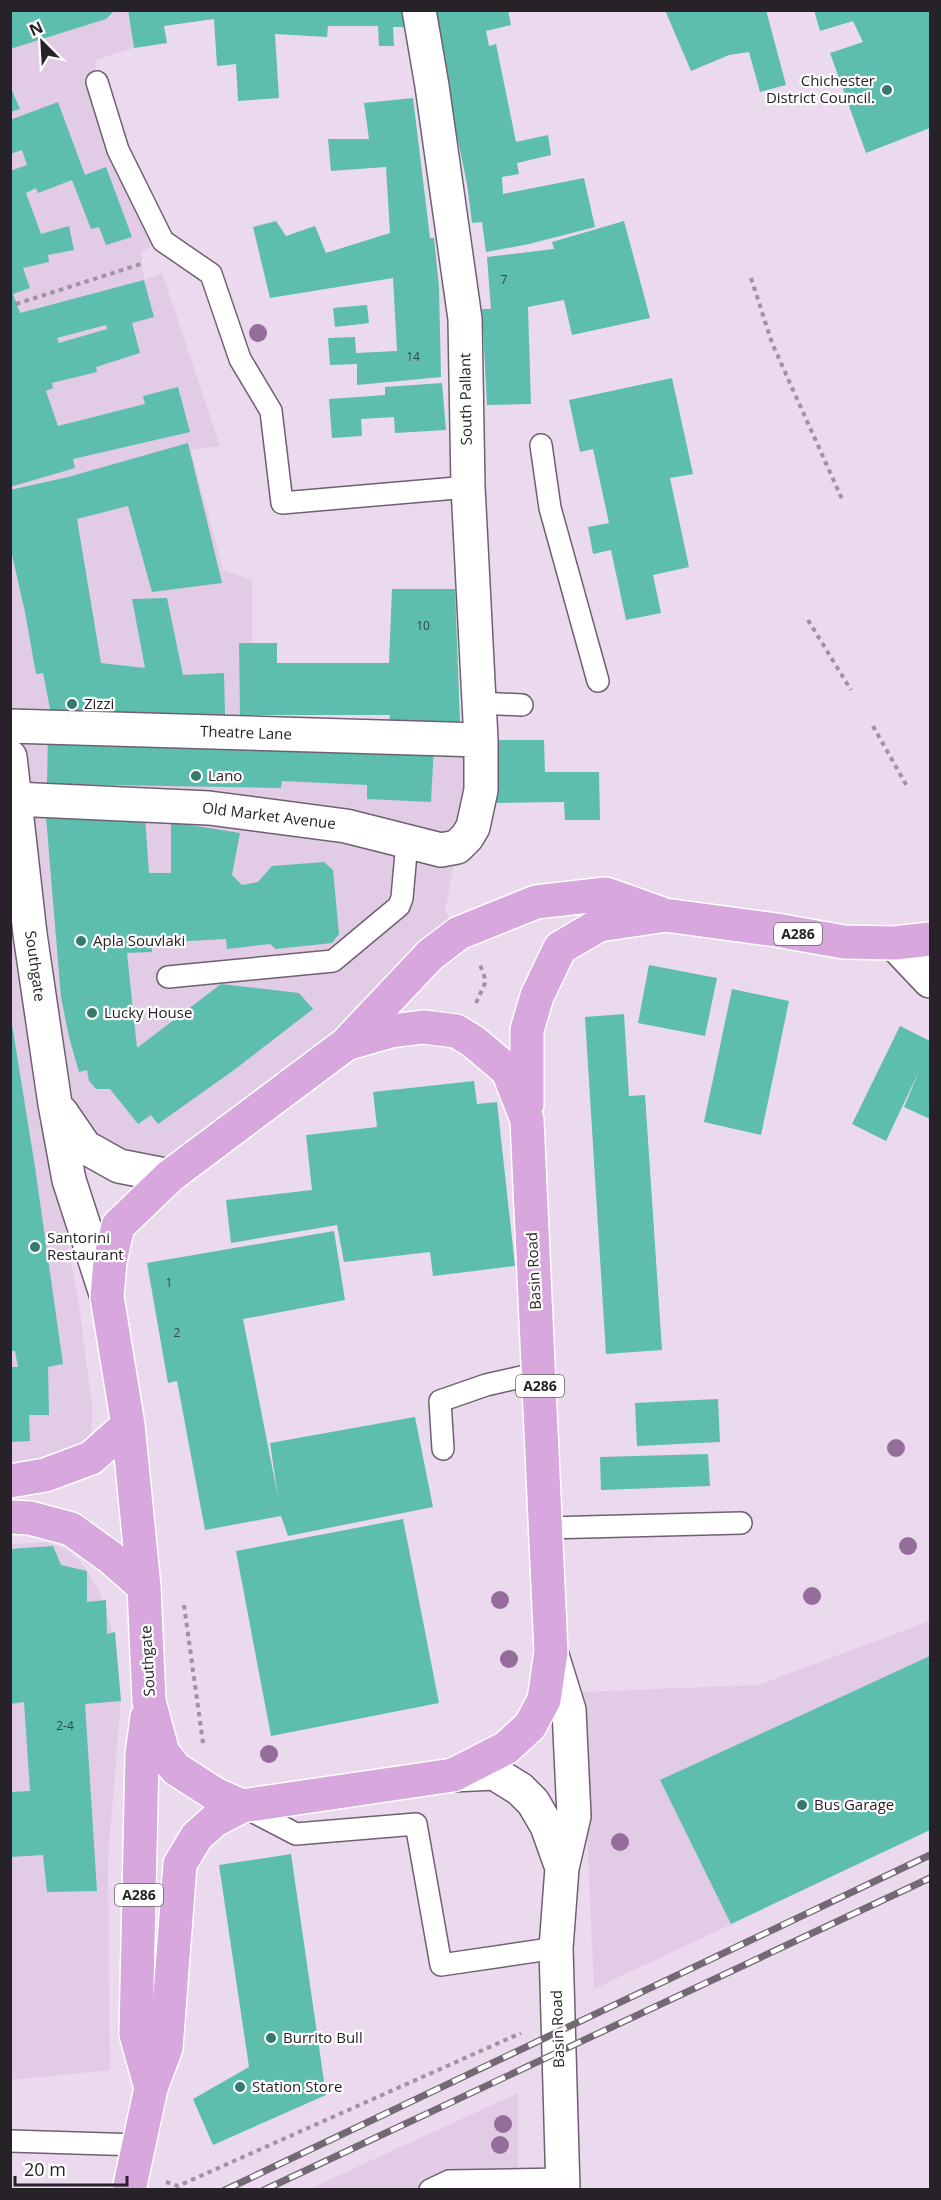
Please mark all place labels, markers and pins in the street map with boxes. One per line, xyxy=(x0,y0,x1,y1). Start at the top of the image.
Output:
place label: Chichester District Council. xyxy=(766,70,875,107)
marker: Chichester District Council. xyxy=(880,83,894,97)
place label: Zizzi xyxy=(84,693,114,713)
marker: Zizzi xyxy=(65,697,79,711)
place label: Lano xyxy=(208,765,242,785)
marker: Lano xyxy=(189,769,203,783)
place label: Apla Souvlaki xyxy=(93,930,185,950)
marker: Apla Souvlaki xyxy=(74,934,88,948)
place label: Lucky House xyxy=(104,1002,192,1022)
marker: Lucky House xyxy=(85,1006,99,1020)
place label: Santorini Restaurant xyxy=(47,1227,124,1264)
marker: Santorini Restaurant xyxy=(28,1240,42,1254)
place label: Bus Garage xyxy=(814,1794,894,1814)
marker: Bus Garage xyxy=(795,1798,809,1812)
place label: Burrito Bull xyxy=(283,2027,363,2047)
marker: Burrito Bull xyxy=(264,2031,278,2045)
place label: Station Store xyxy=(252,2076,342,2096)
marker: Station Store xyxy=(233,2080,247,2094)

